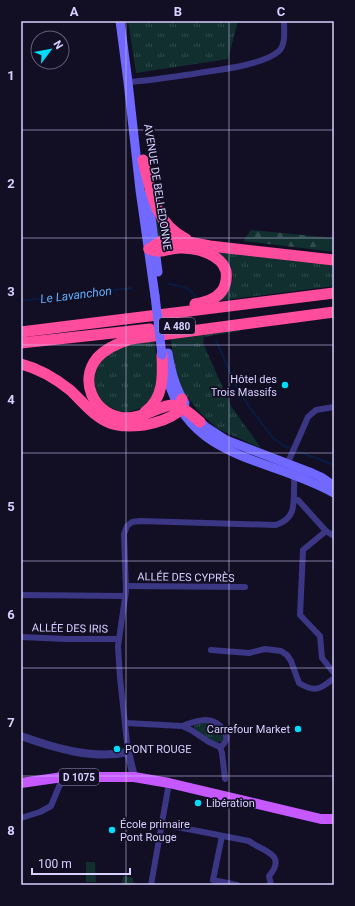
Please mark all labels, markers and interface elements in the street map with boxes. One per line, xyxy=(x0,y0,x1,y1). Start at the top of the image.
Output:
text: A xyxy=(70,4,79,19)
text: B xyxy=(174,4,182,19)
text: C xyxy=(277,4,286,19)
north arrow xyxy=(30,30,70,70)
text: N xyxy=(50,38,66,52)
text: 1 xyxy=(7,68,15,83)
street label: AVENUE DE BELLEDONNE xyxy=(141,123,174,251)
text: 2 xyxy=(7,176,15,191)
text: 3 xyxy=(7,284,15,299)
water label: Le Lavanchon xyxy=(40,284,112,306)
road number: A 480 xyxy=(159,318,195,334)
place label: Hôtel des Trois Massifs xyxy=(211,373,277,399)
marker: Hôtel des Trois Massifs xyxy=(280,380,290,390)
text: 4 xyxy=(7,392,15,407)
text: 5 xyxy=(7,499,15,514)
street label: ALLÉE DES CYPRÈS xyxy=(137,570,235,585)
text: 6 xyxy=(7,607,15,622)
street label: ALLÉE DES IRIS xyxy=(32,621,109,636)
text: 7 xyxy=(7,715,15,730)
place label: Carrefour Market xyxy=(207,723,290,736)
marker: Carrefour Market xyxy=(293,724,303,734)
place label: PONT ROUGE xyxy=(125,743,192,756)
marker: PONT ROUGE xyxy=(112,744,122,754)
road number: D 1075 xyxy=(59,769,99,785)
place label: Libération xyxy=(206,797,255,810)
marker: Libération xyxy=(193,798,203,808)
place label: École primaire Pont Rouge xyxy=(120,818,190,844)
text: 8 xyxy=(7,823,15,838)
marker: École primaire Pont Rouge xyxy=(107,825,117,835)
scale bar xyxy=(32,850,130,876)
text: 100 m xyxy=(38,857,72,871)

